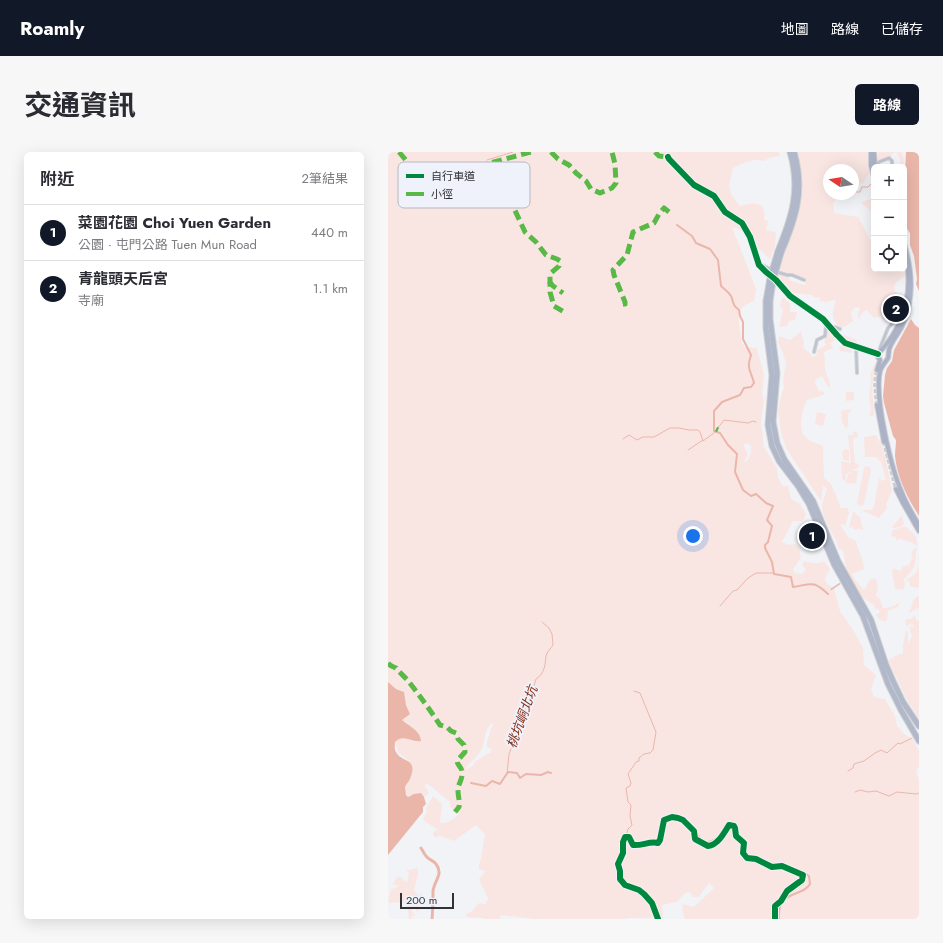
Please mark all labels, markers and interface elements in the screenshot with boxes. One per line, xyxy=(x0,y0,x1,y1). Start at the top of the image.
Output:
text: Roamly xyxy=(20,15,84,42)
text: 地圖 xyxy=(781,19,809,39)
text: 路線 xyxy=(831,19,859,39)
text: 已儲存 xyxy=(881,19,923,39)
button: 路線 xyxy=(855,84,919,125)
text: 交通資訊 xyxy=(24,85,136,126)
legend xyxy=(398,162,530,208)
north arrow xyxy=(823,164,859,200)
map controls xyxy=(871,164,907,272)
button: + xyxy=(871,164,907,200)
text: 附近 xyxy=(40,167,74,191)
text: 自行車道 xyxy=(431,168,475,184)
text: 2筆結果 xyxy=(302,169,348,188)
text: 小徑 xyxy=(431,186,453,202)
button: − xyxy=(871,200,907,236)
text: 菜園花園 Choi Yuen Garden xyxy=(78,212,271,234)
text: 1 xyxy=(50,223,56,242)
text: 440 m xyxy=(311,223,348,242)
text: 公園 · 屯門公路 Tuen Mun Road xyxy=(78,235,257,254)
button: locate xyxy=(871,236,907,272)
text: 青龍頭天后宮 xyxy=(78,268,168,290)
text: 2 xyxy=(49,279,57,298)
text: 1.1 km xyxy=(313,279,348,298)
text: 寺廟 xyxy=(78,291,104,310)
pin: 2 xyxy=(883,294,909,324)
pin: 1 xyxy=(799,521,825,551)
your location xyxy=(683,526,703,546)
water label: 桃坑峒北坑 xyxy=(502,681,543,751)
scale bar xyxy=(400,891,454,910)
text: 200 m xyxy=(406,892,437,908)

